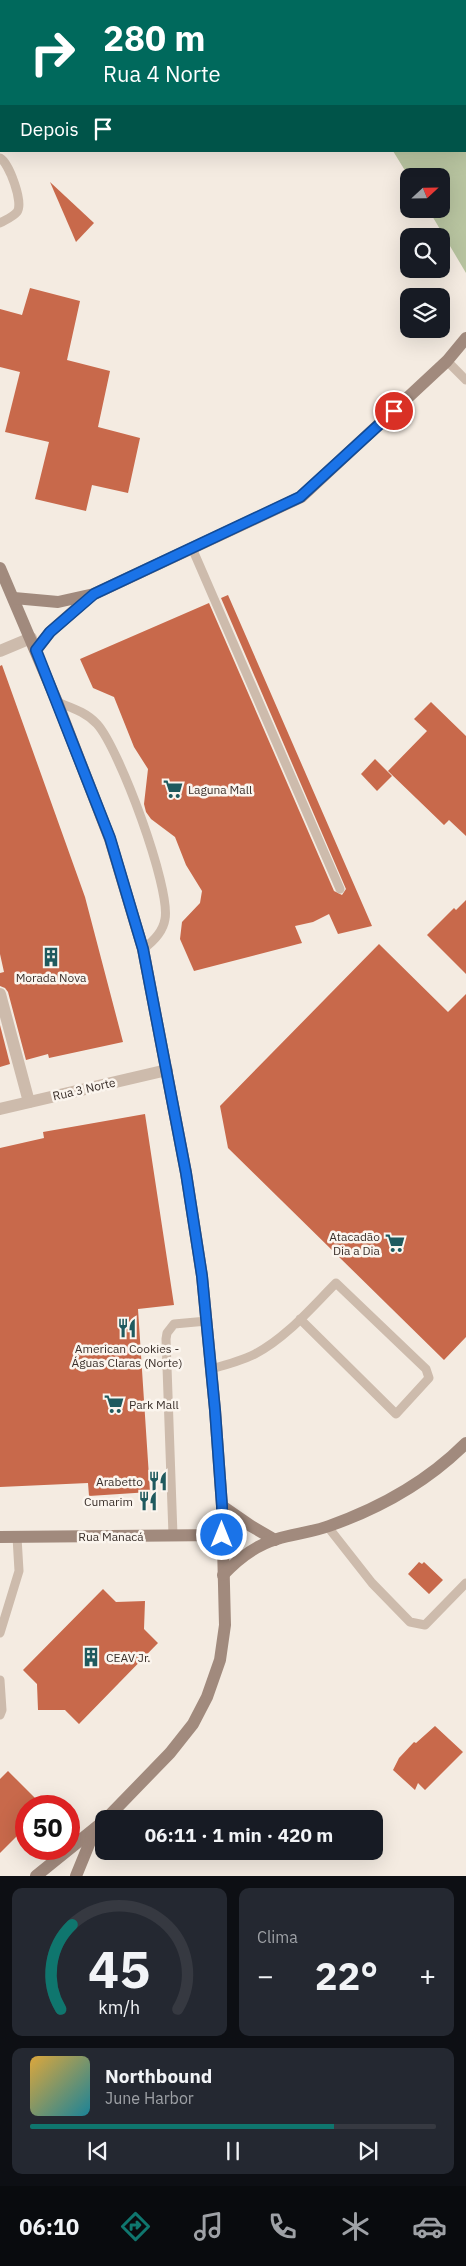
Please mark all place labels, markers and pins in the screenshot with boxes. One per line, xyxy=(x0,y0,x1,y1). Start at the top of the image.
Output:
pin xyxy=(373,390,415,432)
supermarket icon: Laguna Mall xyxy=(162,778,184,800)
place label: Laguna Mall xyxy=(188,782,252,797)
building icon: Morada Nova xyxy=(40,946,62,968)
place label: Morada Nova xyxy=(16,970,87,985)
place label: Atacadão Dia a Dia xyxy=(329,1229,381,1258)
supermarket icon: Atacadão Dia a Dia xyxy=(384,1232,406,1254)
restaurant icon: American Cookies - Águas Claras (Norte) xyxy=(116,1317,138,1339)
place label: American Cookies - Águas Claras (Norte) xyxy=(72,1341,182,1370)
supermarket icon: Park Mall xyxy=(103,1393,125,1415)
place label: Park Mall xyxy=(129,1397,179,1412)
restaurant icon: Arabetto xyxy=(147,1470,169,1492)
place label: Arabetto xyxy=(96,1474,143,1489)
restaurant icon: Cumarim xyxy=(137,1490,159,1512)
place label: Cumarim xyxy=(84,1494,133,1509)
building icon: CEAV Jr. xyxy=(80,1646,102,1668)
place label: CEAV Jr. xyxy=(106,1650,151,1665)

